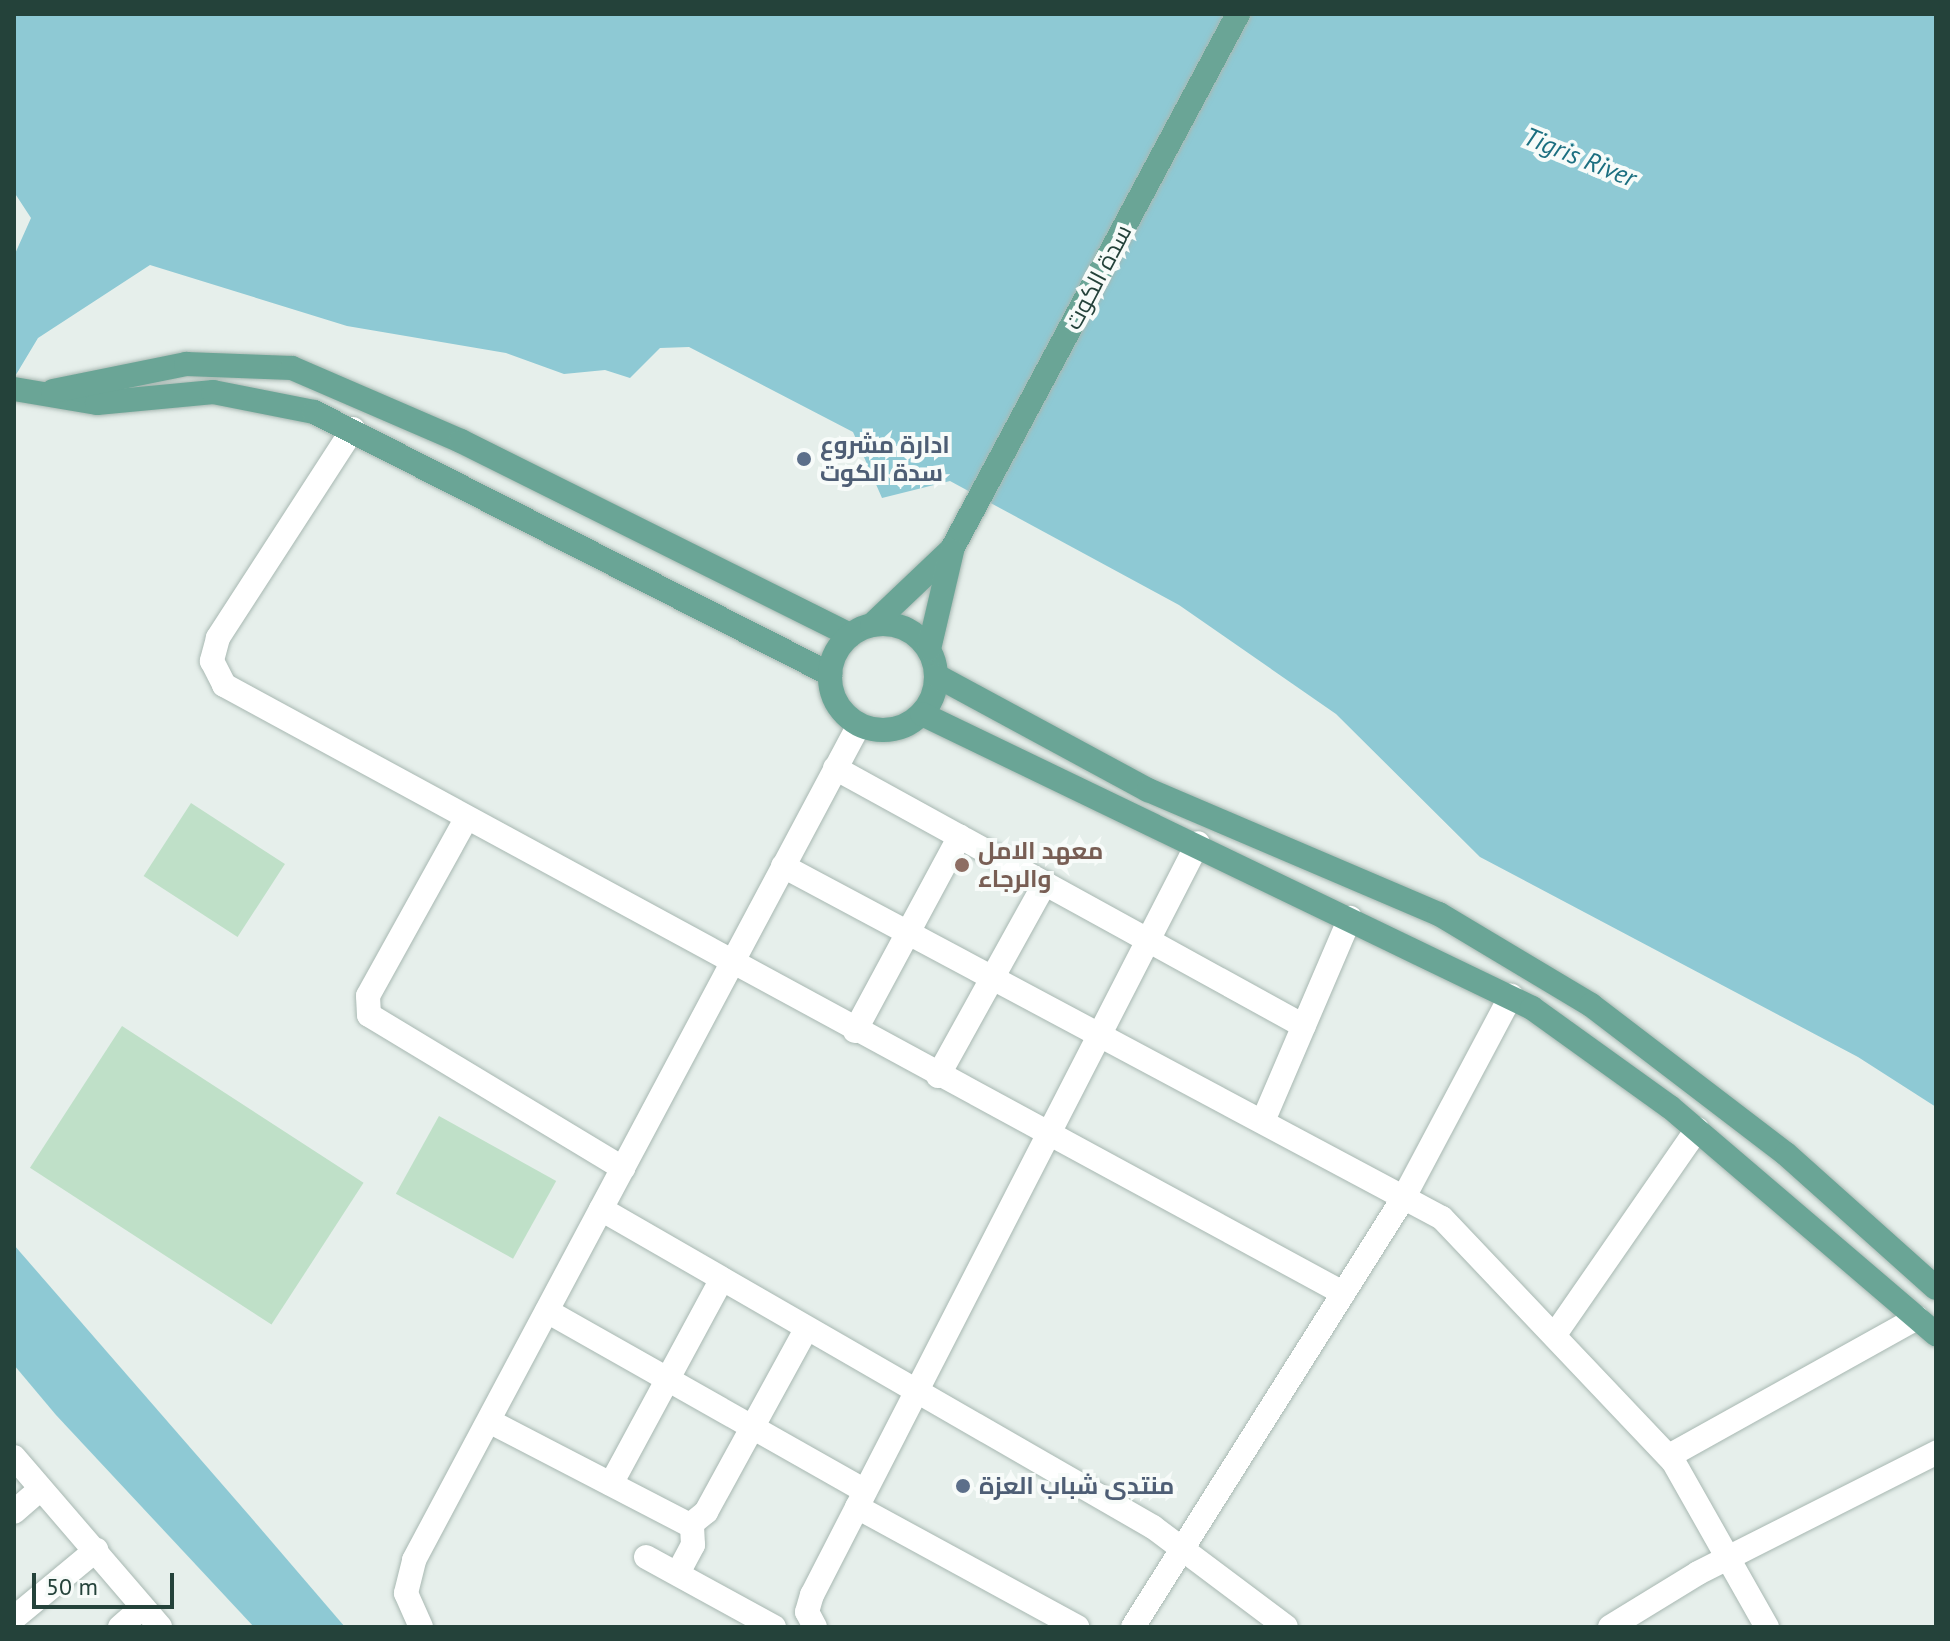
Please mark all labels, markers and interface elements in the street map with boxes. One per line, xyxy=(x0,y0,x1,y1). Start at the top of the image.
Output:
water label: Tigris River xyxy=(1519,120,1641,194)
street label: سدة الكوت xyxy=(1058,220,1138,334)
place label: ادارة مشروع سدة الكوت xyxy=(820,431,950,487)
marker: ادارة مشروع سدة الكوت xyxy=(795,450,813,468)
place label: معهد الامل والرجاء xyxy=(978,837,1103,893)
marker: معهد الامل والرجاء xyxy=(953,856,971,874)
place label: منتدى شباب العزة xyxy=(979,1472,1174,1500)
marker: منتدى شباب العزة xyxy=(954,1477,972,1495)
scale bar xyxy=(36,1557,178,1607)
text: 50 m xyxy=(46,1571,98,1602)

